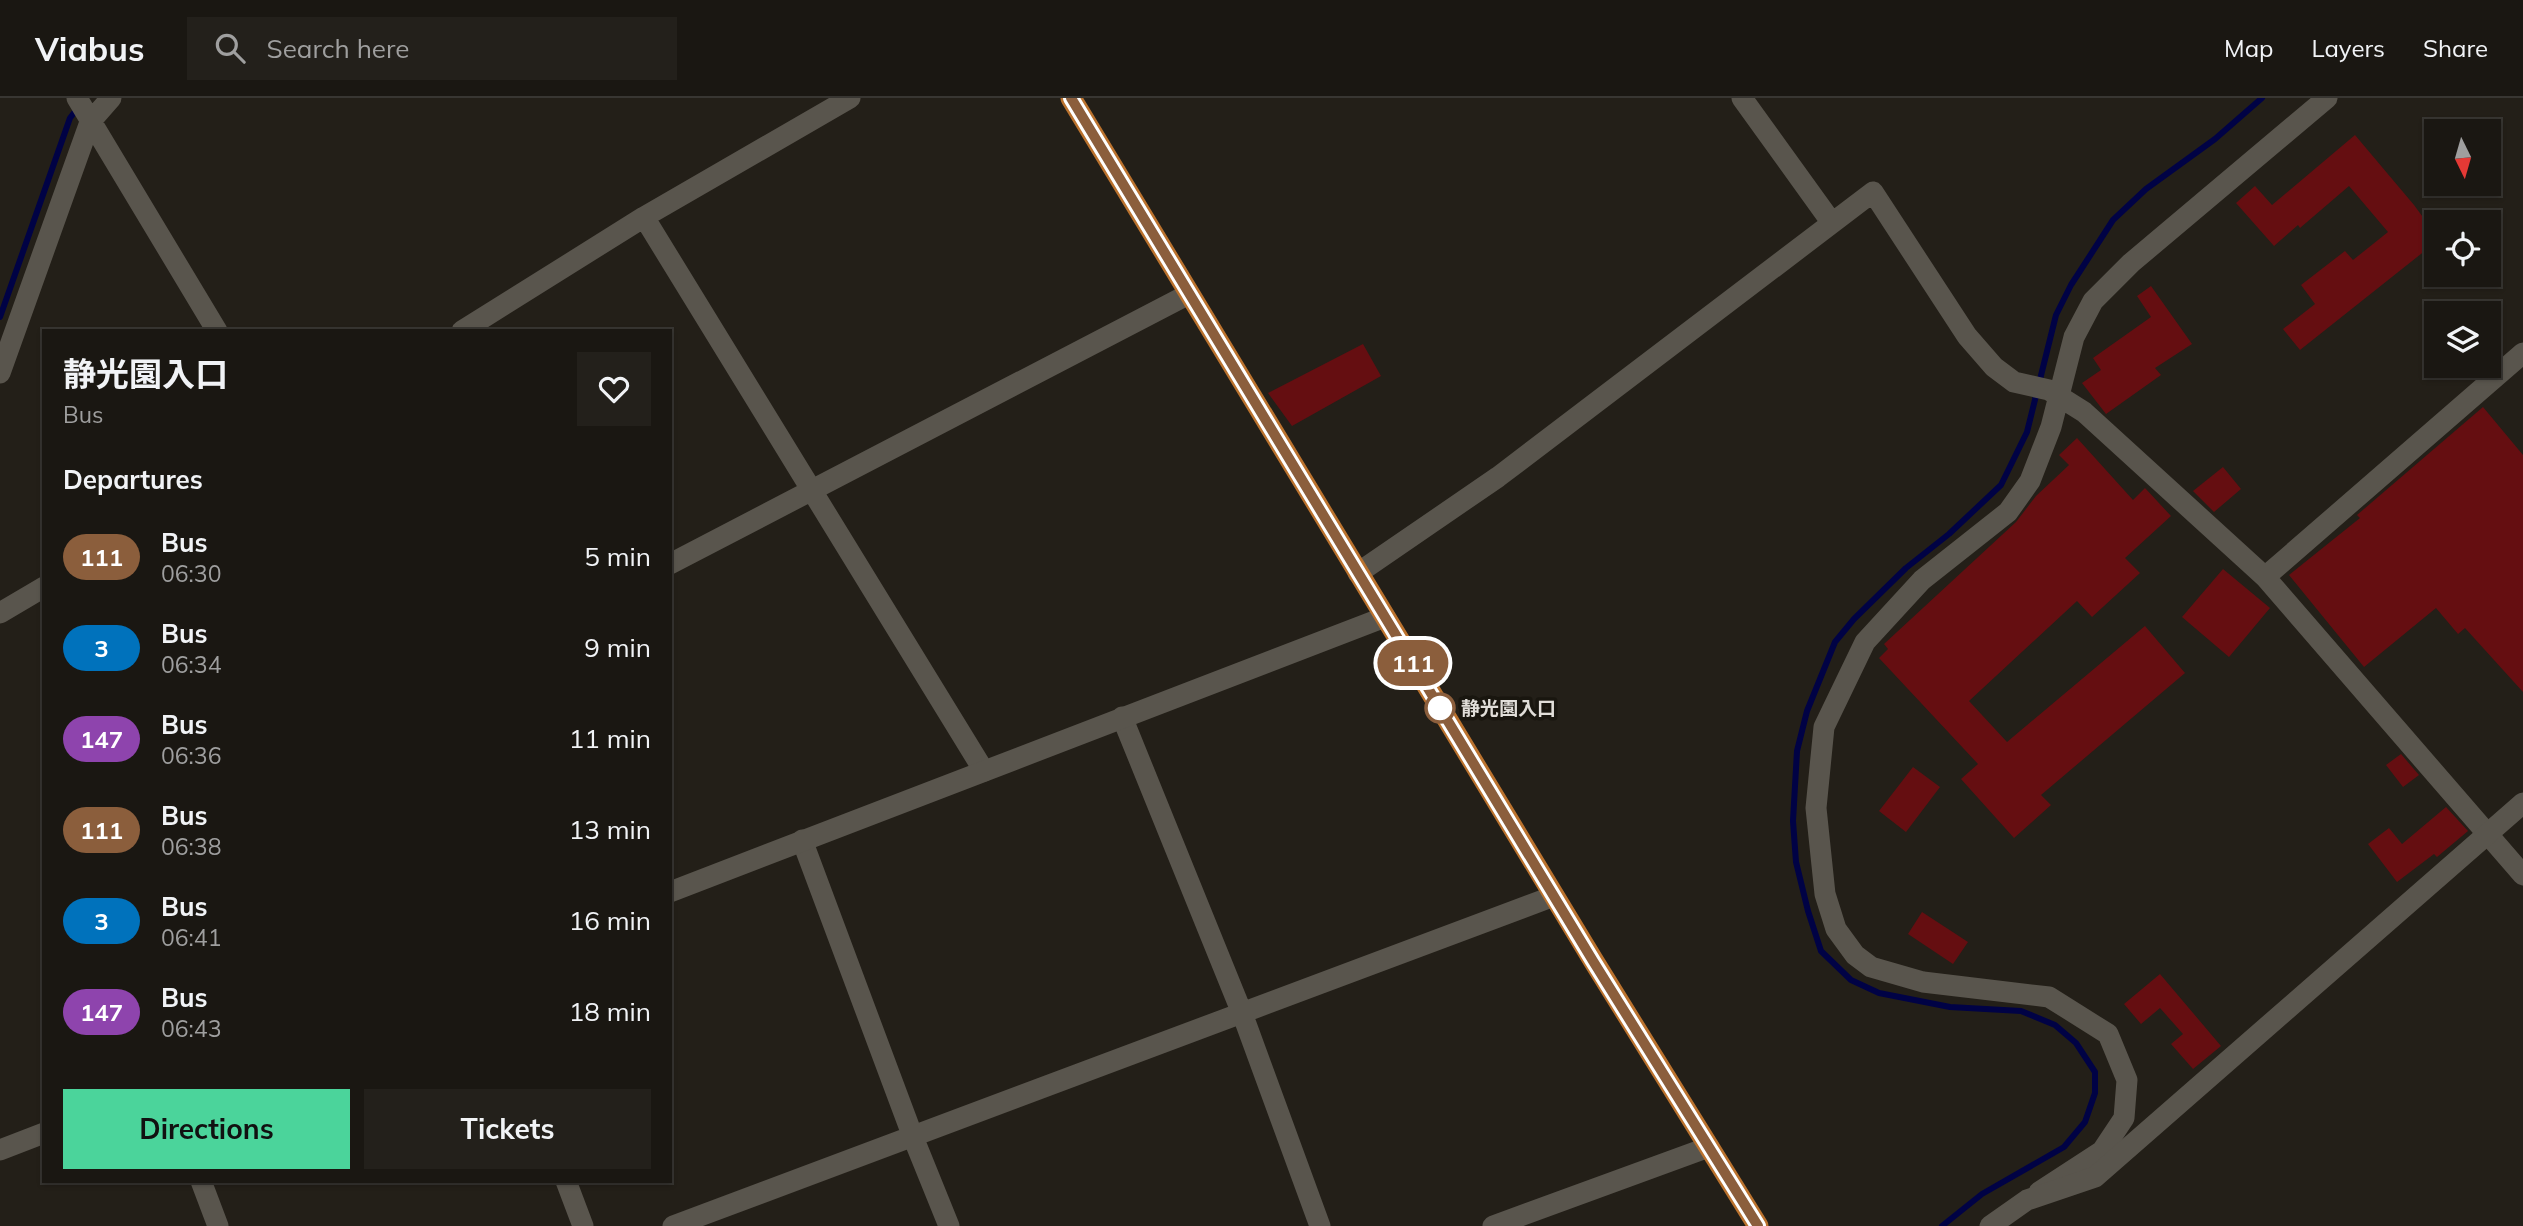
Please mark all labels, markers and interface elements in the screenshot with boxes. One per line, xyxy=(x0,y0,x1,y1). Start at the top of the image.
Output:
search box xyxy=(187,17,677,80)
text: Viabus xyxy=(35,28,145,69)
icon: search xyxy=(211,29,249,67)
text: Search here xyxy=(267,32,409,65)
text: Map xyxy=(2224,33,2273,63)
text: Layers xyxy=(2311,33,2385,63)
text: Share xyxy=(2423,33,2488,63)
north arrow xyxy=(2424,119,2501,196)
map controls xyxy=(2424,119,2501,378)
button: locate xyxy=(2424,210,2501,287)
button: layers xyxy=(2424,301,2501,378)
button: heart xyxy=(577,352,651,426)
text: 静光園入口 xyxy=(63,353,228,394)
text: Bus xyxy=(63,400,103,429)
text: Departures xyxy=(63,463,203,496)
text: Bus xyxy=(161,526,207,559)
text: 5 min xyxy=(584,540,651,573)
text: 111 xyxy=(80,542,123,572)
text: 06:30 xyxy=(161,559,221,588)
text: Bus xyxy=(161,617,207,650)
text: 9 min xyxy=(584,631,651,664)
text: 3 xyxy=(94,633,109,663)
line badge: 111 xyxy=(1373,640,1453,686)
text: 111 xyxy=(1391,648,1435,678)
text: 06:34 xyxy=(161,650,221,679)
marker: 静光園入口 xyxy=(1425,693,1455,723)
place label: 静光園入口 xyxy=(1461,696,1556,720)
text: Bus xyxy=(161,708,207,741)
text: 11 min xyxy=(569,722,651,755)
text: 147 xyxy=(80,724,123,754)
text: 06:36 xyxy=(161,741,221,770)
text: Bus xyxy=(161,799,207,832)
text: 13 min xyxy=(569,813,651,846)
text: 111 xyxy=(80,815,123,845)
text: 06:38 xyxy=(161,832,221,861)
text: Bus xyxy=(161,890,207,923)
text: 16 min xyxy=(569,904,651,937)
text: 3 xyxy=(94,906,109,936)
text: 06:41 xyxy=(161,923,221,952)
text: Bus xyxy=(161,981,207,1014)
text: 18 min xyxy=(569,995,651,1028)
text: 147 xyxy=(80,997,123,1027)
text: 06:43 xyxy=(161,1014,221,1043)
button: Directions xyxy=(63,1089,350,1169)
button: Tickets xyxy=(364,1089,651,1169)

